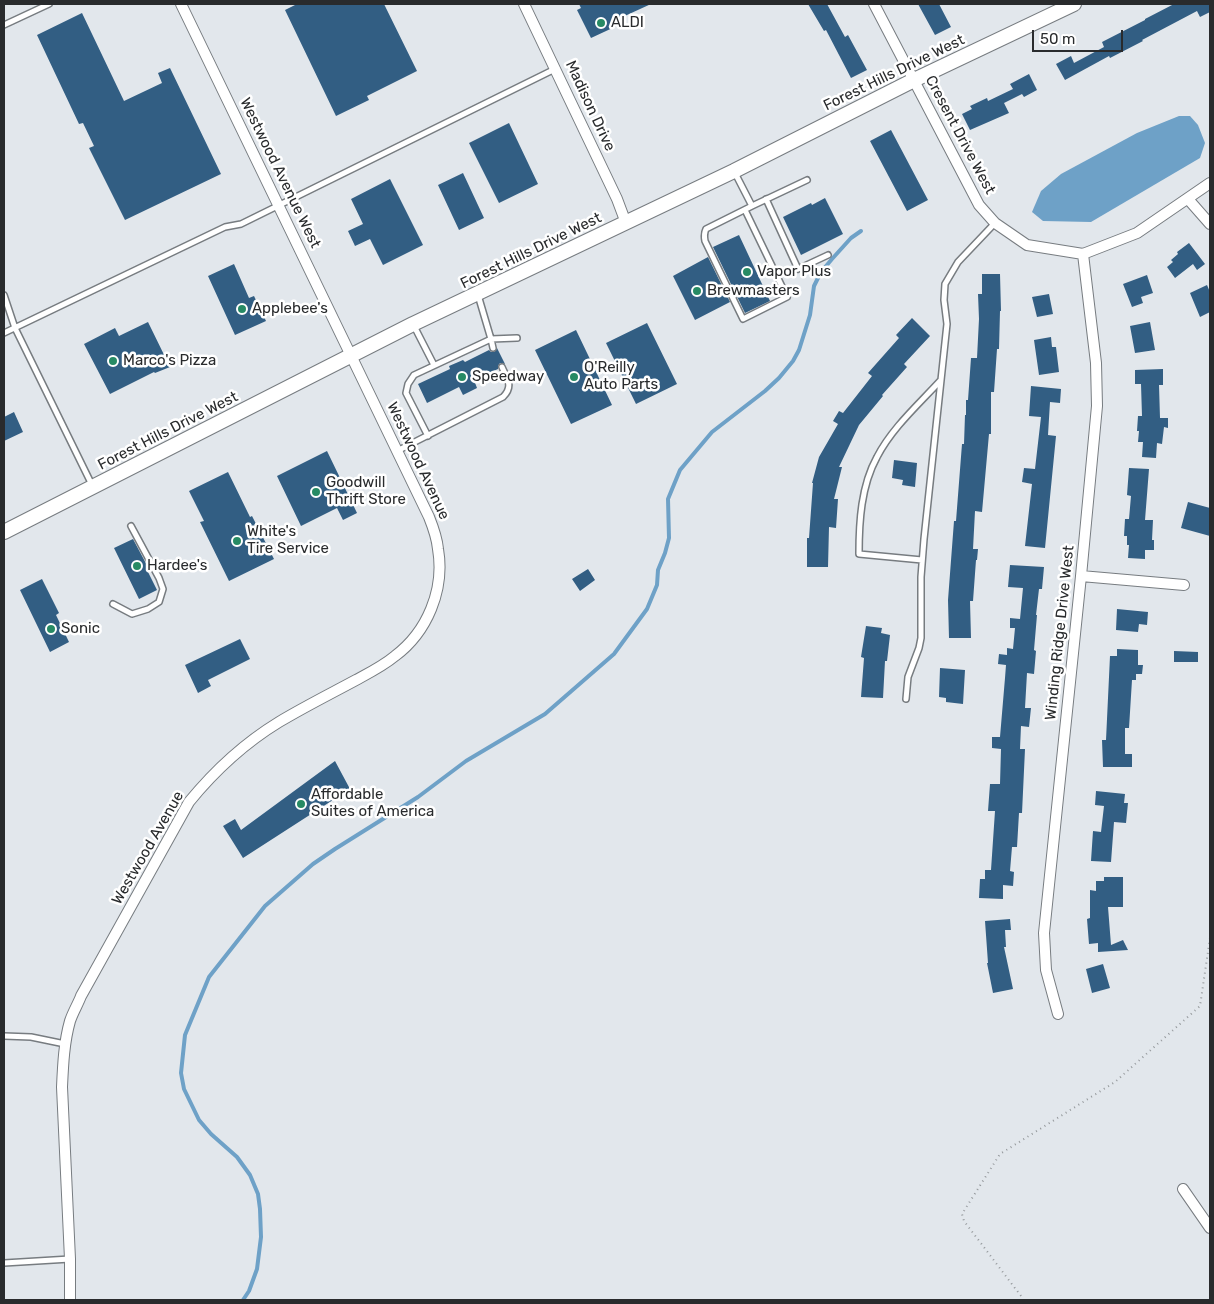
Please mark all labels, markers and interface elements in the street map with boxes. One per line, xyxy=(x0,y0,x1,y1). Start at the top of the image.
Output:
place label: ALDI xyxy=(611,14,644,32)
marker: ALDI xyxy=(595,17,607,29)
scale bar xyxy=(1034,20,1125,52)
text: 50 m xyxy=(1040,30,1075,48)
street label: Forest Hills Drive West xyxy=(821,31,967,115)
street label: Madison Drive xyxy=(561,58,619,154)
street label: Cresent Drive West xyxy=(921,73,999,197)
street label: Westwood Avenue West xyxy=(236,95,324,251)
street label: Forest Hills Drive West xyxy=(458,209,604,293)
place label: Vapor Plus xyxy=(757,263,831,281)
marker: Vapor Plus xyxy=(741,266,753,278)
place label: Brewmasters xyxy=(707,282,800,300)
marker: Brewmasters xyxy=(691,285,703,297)
place label: Applebee's xyxy=(252,300,328,318)
marker: Applebee's xyxy=(236,303,248,315)
place label: Marco's Pizza xyxy=(123,352,216,370)
marker: Marco's Pizza xyxy=(107,355,119,367)
place label: O'Reilly Auto Parts xyxy=(584,359,658,394)
place label: Speedway xyxy=(472,368,544,386)
marker: Speedway xyxy=(456,371,468,383)
marker: O'Reilly Auto Parts xyxy=(568,371,580,383)
street label: Forest Hills Drive West xyxy=(95,388,241,474)
street label: Westwood Avenue xyxy=(383,399,453,523)
place label: Goodwill Thrift Store xyxy=(326,474,406,509)
marker: Goodwill Thrift Store xyxy=(310,486,322,498)
place label: White's Tire Service xyxy=(247,523,329,558)
marker: White's Tire Service xyxy=(231,535,243,547)
street label: Winding Ridge Drive West xyxy=(1042,545,1078,721)
place label: Hardee's xyxy=(147,557,207,575)
marker: Hardee's xyxy=(131,560,143,572)
place label: Sonic xyxy=(61,620,100,638)
marker: Sonic xyxy=(45,623,57,635)
place label: Affordable Suites of America xyxy=(311,786,434,821)
street label: Westwood Avenue xyxy=(108,788,188,908)
marker: Affordable Suites of America xyxy=(295,798,307,810)

